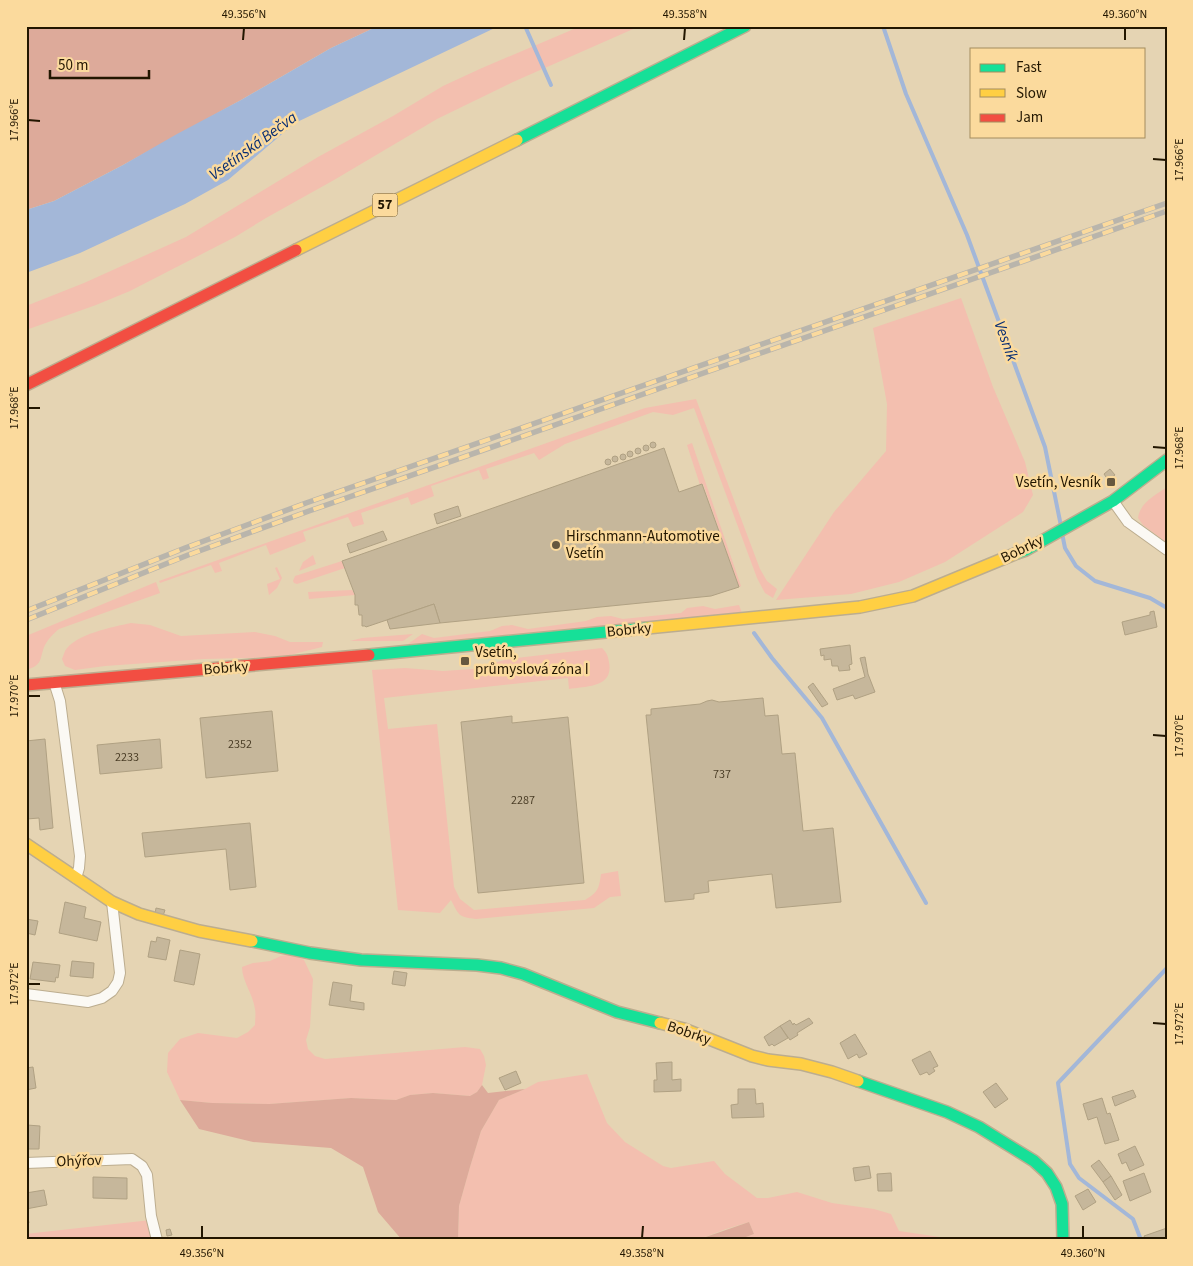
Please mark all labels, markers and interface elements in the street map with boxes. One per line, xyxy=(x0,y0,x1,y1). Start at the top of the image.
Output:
text: 49.356°N xyxy=(222,6,266,23)
text: 49.358°N xyxy=(663,6,707,23)
text: 49.360°N xyxy=(1103,6,1147,23)
scale bar xyxy=(50,48,149,80)
legend xyxy=(970,48,1146,138)
text: 50 m xyxy=(58,55,88,76)
text: Fast xyxy=(1016,57,1042,78)
text: Slow xyxy=(1016,83,1047,104)
text: 17.966°E xyxy=(6,98,23,142)
water label: Vsetínská Bečva xyxy=(204,106,302,185)
text: Jam xyxy=(1016,107,1043,128)
text: 17.966°E xyxy=(1171,138,1188,182)
road number: 57 xyxy=(372,194,398,216)
water label: Vesník xyxy=(989,318,1024,365)
text: 17.968°E xyxy=(6,386,23,430)
text: 17.968°E xyxy=(1171,426,1188,470)
place label: Vsetín, Vesník xyxy=(1016,472,1102,493)
marker: Vsetín, Vesník xyxy=(1105,476,1117,488)
place label: Hirschmann-Automotive Vsetín xyxy=(566,526,720,564)
street label: Bobrky xyxy=(997,530,1047,568)
marker: Hirschmann-Automotive Vsetín xyxy=(550,539,562,551)
street label: Bobrky xyxy=(606,617,652,643)
place label: Vsetín, průmyslová zóna I xyxy=(475,642,589,680)
marker: Vsetín, průmyslová zóna I xyxy=(459,655,471,667)
street label: Bobrky xyxy=(203,656,249,680)
text: 17.970°E xyxy=(6,674,23,718)
text: 17.970°E xyxy=(1171,714,1188,758)
house number: 2352 xyxy=(228,736,252,753)
house number: 2233 xyxy=(115,749,139,766)
house number: 737 xyxy=(713,766,731,783)
house number: 2287 xyxy=(511,792,535,809)
text: 17.972°E xyxy=(6,962,23,1006)
text: 17.972°E xyxy=(1171,1002,1188,1046)
street label: Bobrky xyxy=(664,1016,714,1050)
street label: Ohýřov xyxy=(56,1150,102,1172)
text: 49.356°N xyxy=(180,1245,224,1262)
text: 49.358°N xyxy=(620,1245,664,1262)
text: 49.360°N xyxy=(1061,1245,1105,1262)

